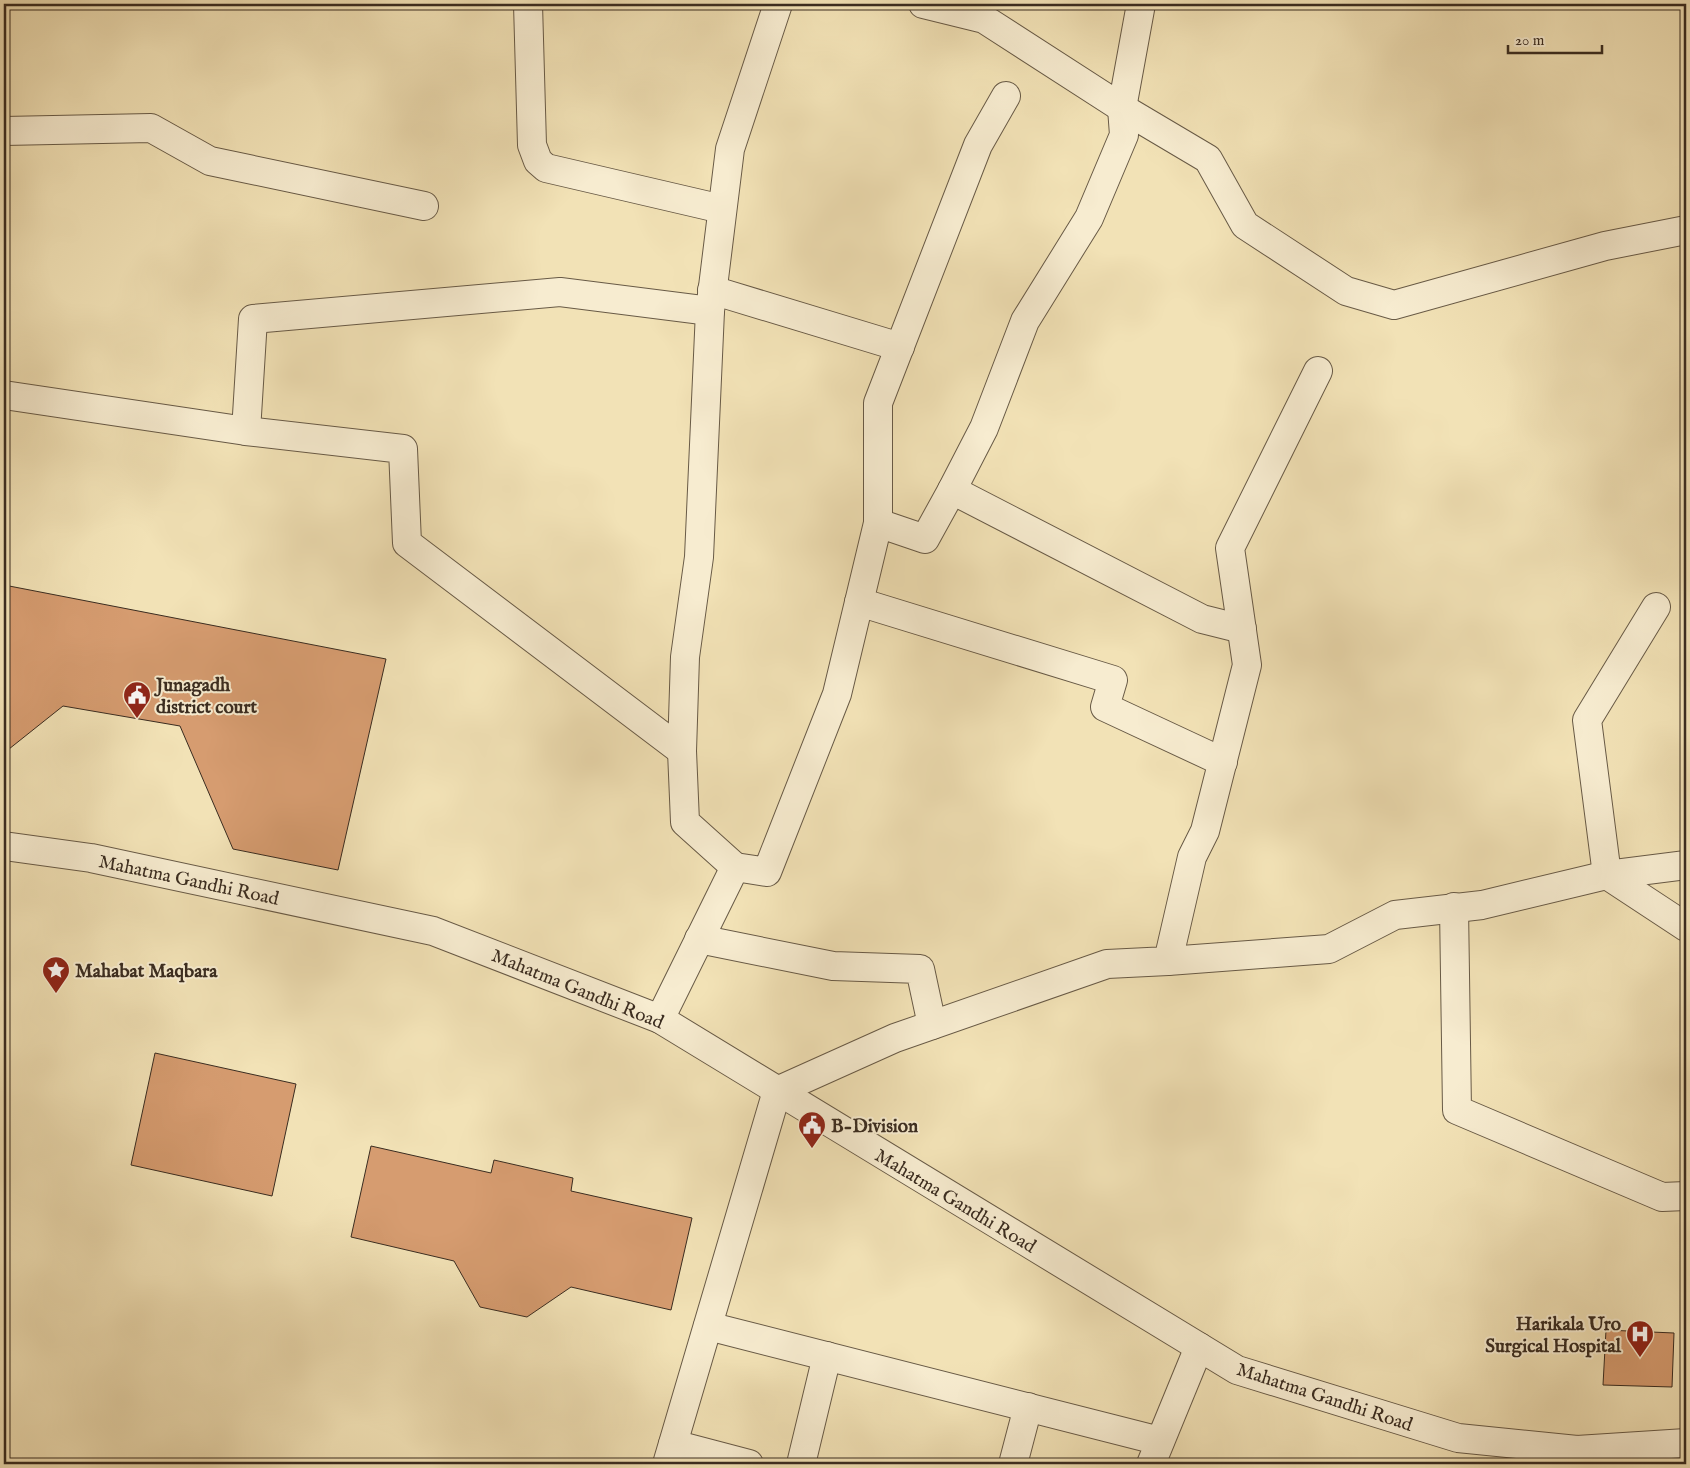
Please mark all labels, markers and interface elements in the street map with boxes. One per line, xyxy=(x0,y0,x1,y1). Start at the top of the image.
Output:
scale bar xyxy=(1508,22,1601,54)
text: 20 m xyxy=(1515,31,1545,50)
place label: Junagadh district court xyxy=(153,674,257,720)
public building icon: Junagadh district court xyxy=(122,680,152,719)
street label: Mahatma Gandhi Road xyxy=(96,850,282,912)
street label: Mahatma Gandhi Road xyxy=(488,944,668,1036)
place icon: Mahabat Maqbara xyxy=(41,955,71,994)
place label: Mahabat Maqbara xyxy=(75,960,218,984)
public building icon: B-Division xyxy=(797,1110,827,1149)
place label: B-Division xyxy=(831,1115,918,1139)
street label: Mahatma Gandhi Road xyxy=(870,1144,1041,1260)
place label: Harikala Uro Surgical Hospital xyxy=(1485,1313,1622,1359)
hospital icon: Harikala Uro Surgical Hospital xyxy=(1625,1319,1655,1358)
street label: Mahatma Gandhi Road xyxy=(1233,1358,1416,1438)

